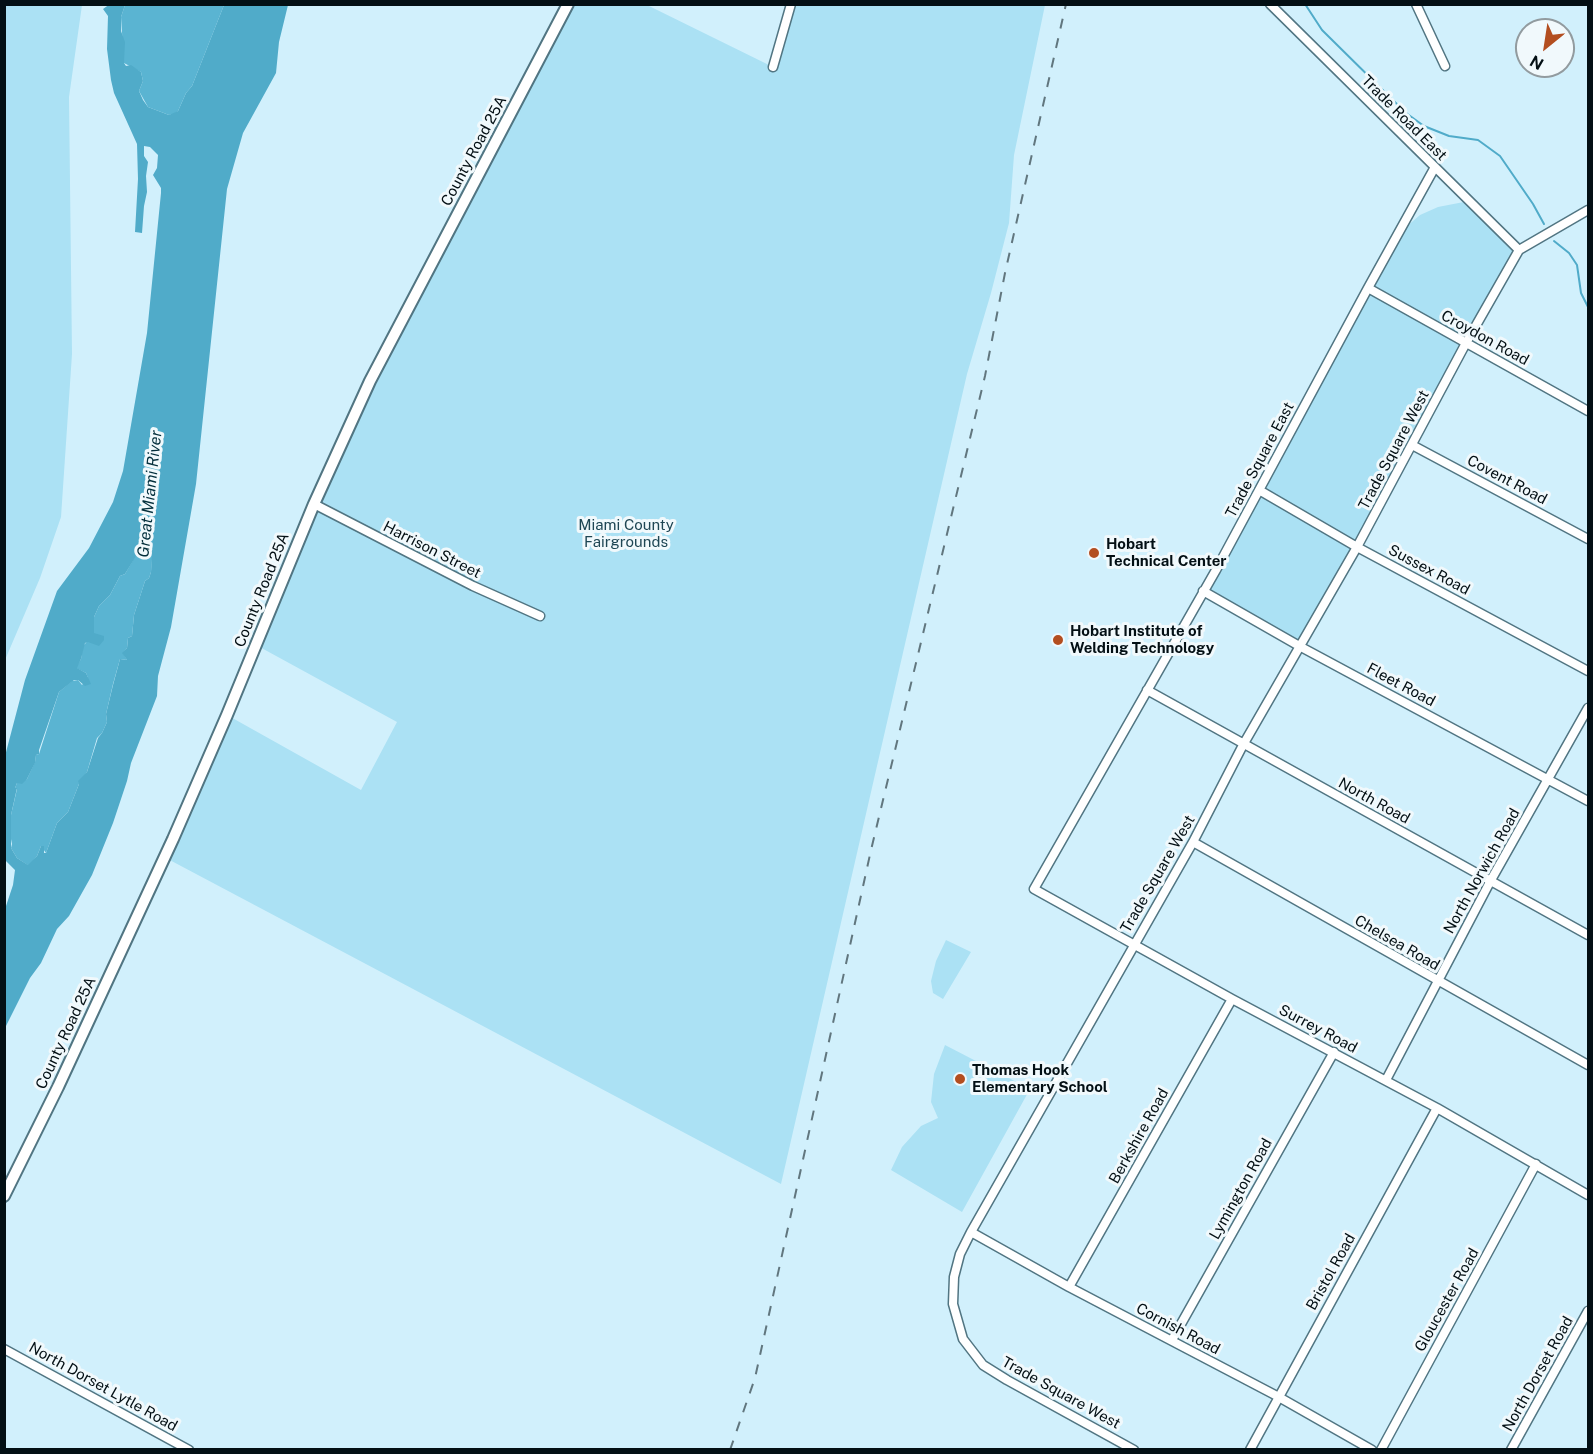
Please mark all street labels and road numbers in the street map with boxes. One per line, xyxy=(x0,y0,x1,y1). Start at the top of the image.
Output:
street label: Trade Road East xyxy=(1358,72,1450,164)
street label: County Road 25A xyxy=(437,93,511,209)
street label: Croydon Road xyxy=(1438,306,1532,370)
street label: Trade Square West xyxy=(1355,387,1433,513)
street label: Trade Square East xyxy=(1222,399,1298,521)
street label: Covent Road xyxy=(1464,451,1550,509)
street label: Harrison Street xyxy=(380,518,484,582)
street label: County Road 25A xyxy=(231,530,293,650)
street label: Sussex Road xyxy=(1385,541,1473,599)
street label: Fleet Road xyxy=(1364,660,1438,710)
street label: North Road xyxy=(1335,774,1413,828)
street label: North Norwich Road xyxy=(1440,805,1524,937)
street label: Trade Square West xyxy=(1117,812,1199,936)
street label: Chelsea Road xyxy=(1351,911,1443,975)
street label: County Road 25A xyxy=(32,974,100,1092)
street label: Surrey Road xyxy=(1276,1001,1360,1057)
street label: Berkshire Road xyxy=(1105,1085,1173,1187)
street label: Lymington Road xyxy=(1206,1135,1276,1243)
street label: Bristol Road xyxy=(1303,1231,1359,1313)
street label: Gloucester Road xyxy=(1411,1245,1483,1355)
street label: Cornish Road xyxy=(1133,1299,1223,1359)
street label: North Dorset Road xyxy=(1499,1313,1577,1435)
street label: North Dorset Lytle Road xyxy=(26,1339,180,1435)
street label: Trade Square West xyxy=(999,1353,1123,1433)

